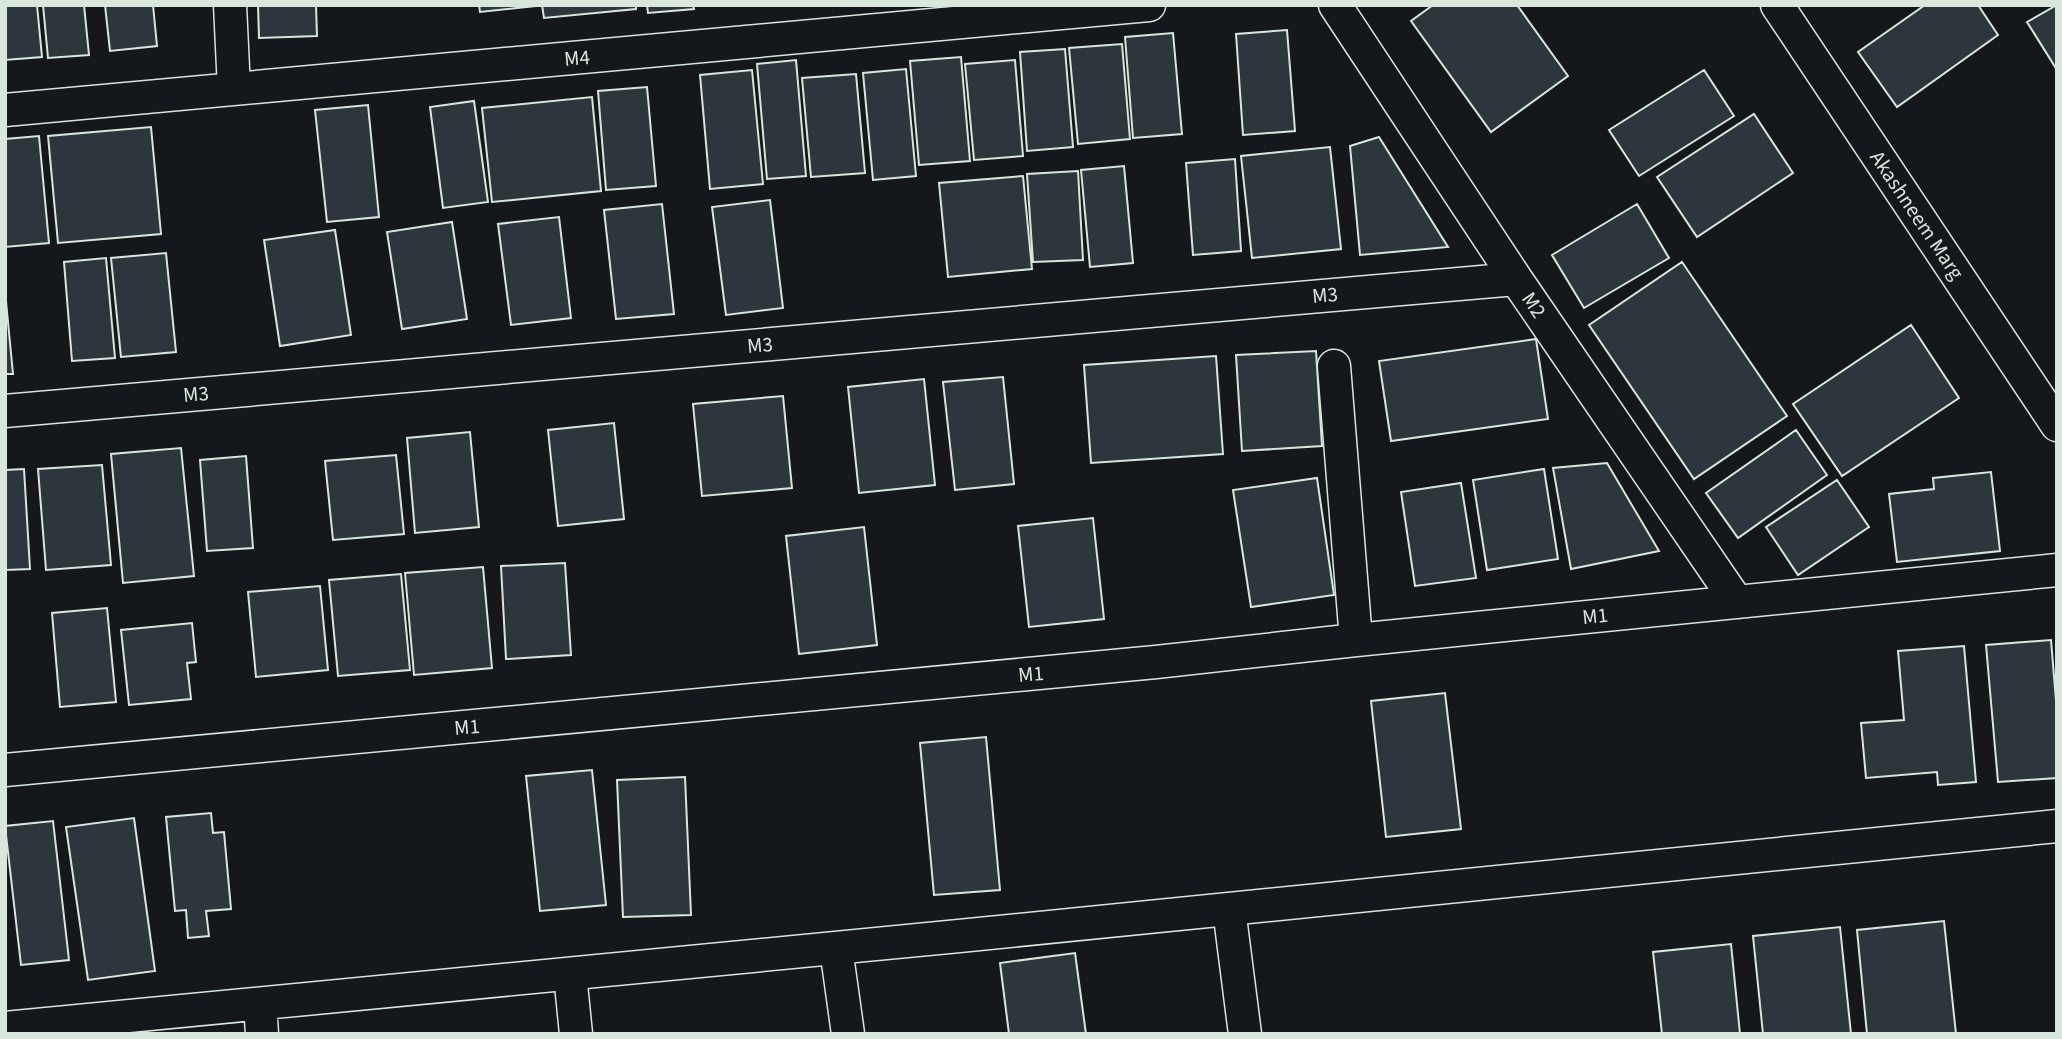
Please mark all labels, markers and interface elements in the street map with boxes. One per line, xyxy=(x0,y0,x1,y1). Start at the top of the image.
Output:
street label: M4 xyxy=(563,42,591,74)
street label: Akashneem Marg xyxy=(1863,144,1972,286)
street label: M3 xyxy=(1311,279,1339,311)
street label: M2 xyxy=(1514,286,1554,324)
street label: M3 xyxy=(746,329,774,361)
street label: M3 xyxy=(182,378,210,410)
street label: M1 xyxy=(1581,600,1609,632)
street label: M1 xyxy=(1017,658,1045,690)
street label: M1 xyxy=(453,711,481,743)

